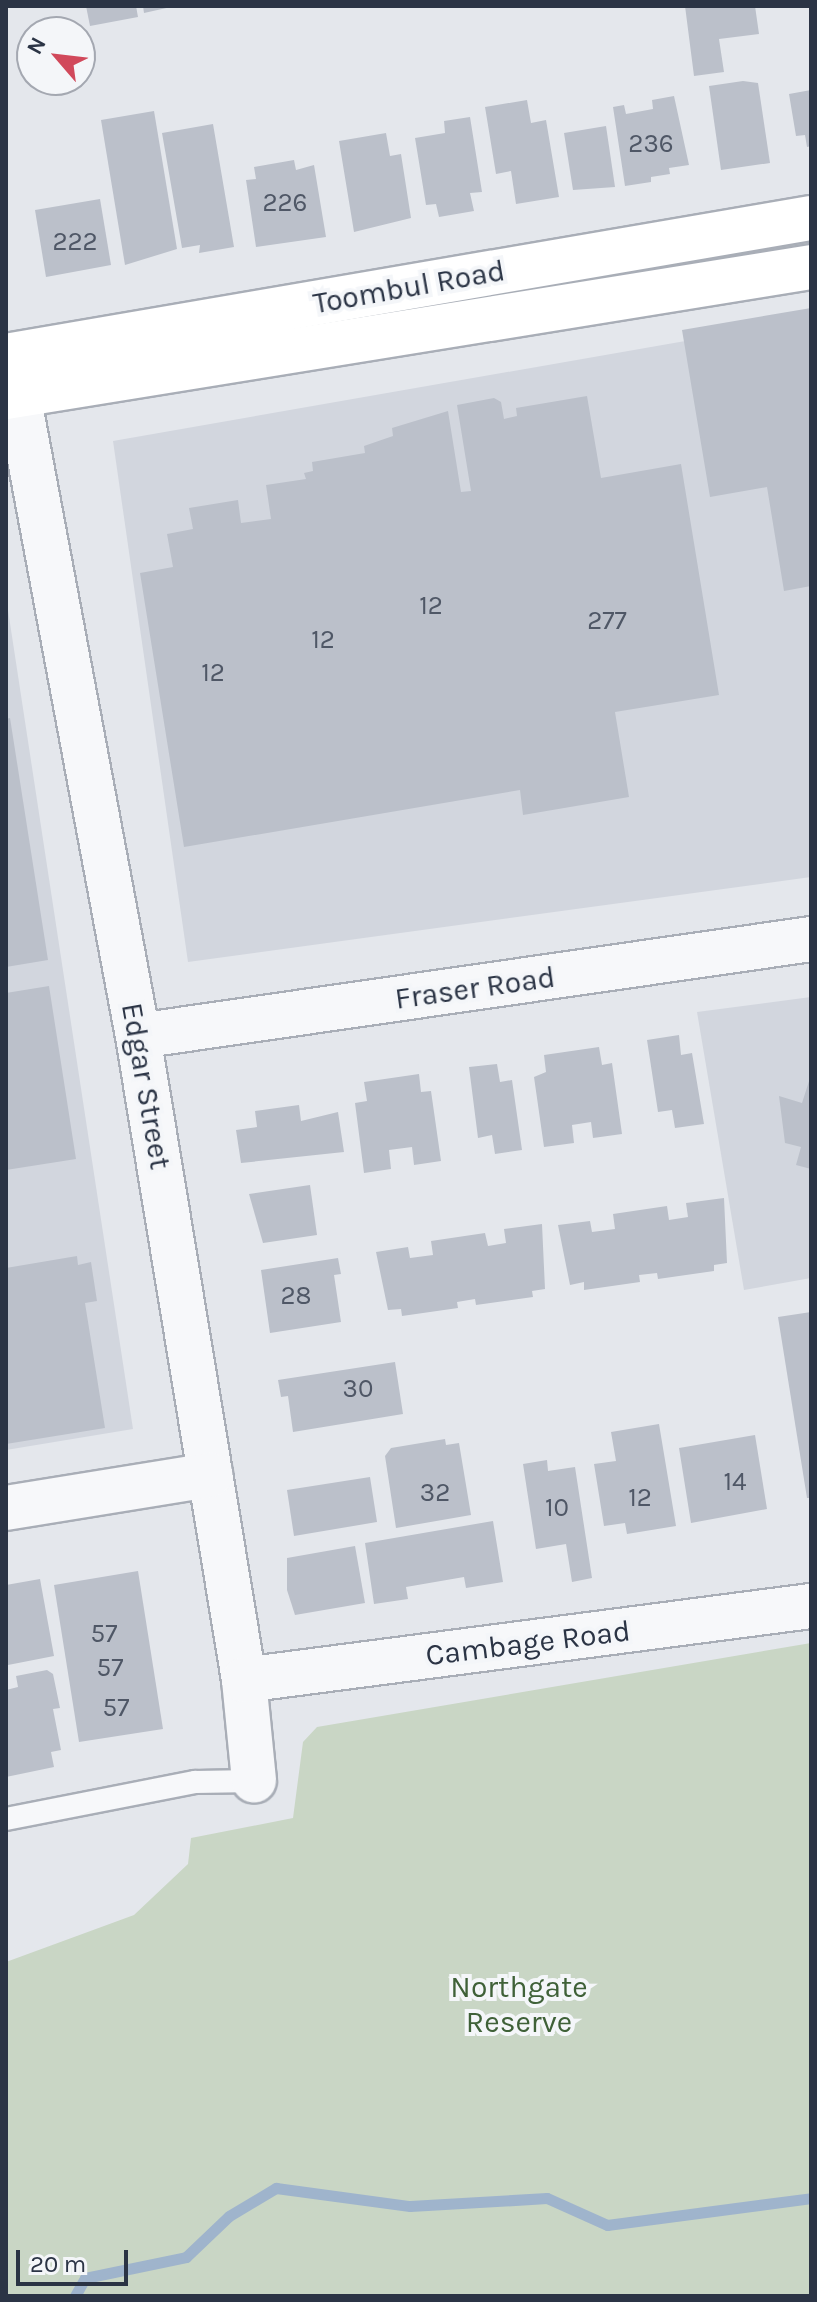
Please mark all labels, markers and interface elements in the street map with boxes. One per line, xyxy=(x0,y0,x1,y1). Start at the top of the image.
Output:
north arrow xyxy=(16,16,96,96)
text: N xyxy=(21,33,52,59)
house number: 236 xyxy=(628,128,674,160)
house number: 226 xyxy=(262,187,308,219)
house number: 222 xyxy=(52,226,98,258)
street label: Toombul Road xyxy=(310,252,508,322)
house number: 12 xyxy=(419,590,443,622)
house number: 277 xyxy=(587,605,627,637)
house number: 12 xyxy=(311,624,335,656)
house number: 12 xyxy=(201,657,225,689)
street label: Fraser Road xyxy=(393,959,557,1017)
street label: Edgar Street xyxy=(114,1000,178,1172)
house number: 28 xyxy=(280,1280,312,1312)
house number: 30 xyxy=(343,1373,373,1405)
house number: 14 xyxy=(723,1466,747,1498)
house number: 32 xyxy=(420,1477,450,1509)
house number: 12 xyxy=(628,1482,652,1514)
house number: 10 xyxy=(545,1492,569,1524)
street label: Cambage Road xyxy=(424,1613,632,1673)
house number: 57 xyxy=(91,1618,117,1650)
house number: 57 xyxy=(97,1652,123,1684)
house number: 57 xyxy=(103,1692,129,1724)
park label: Northgate Reserve xyxy=(450,1969,588,2040)
scale bar xyxy=(20,2234,132,2284)
text: 20 m xyxy=(30,2250,86,2278)

